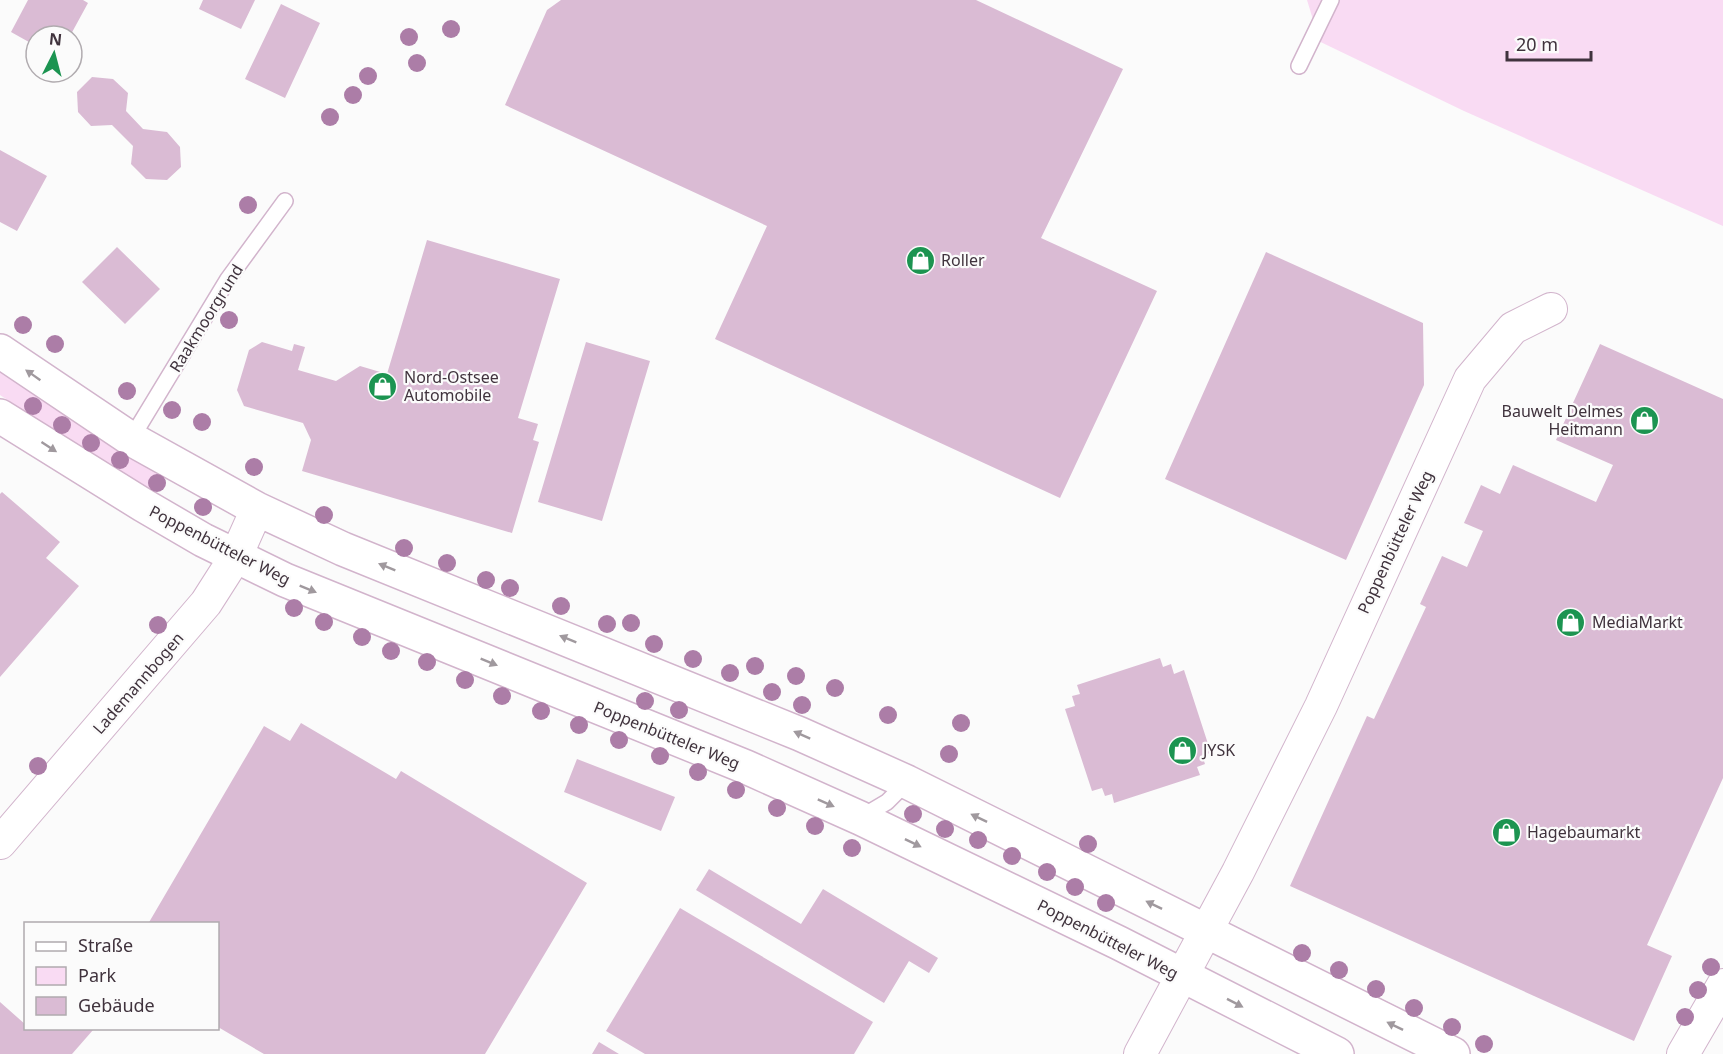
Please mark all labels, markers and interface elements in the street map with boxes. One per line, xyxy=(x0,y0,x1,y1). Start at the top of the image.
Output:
north arrow xyxy=(24,24,84,84)
scale bar xyxy=(1507,24,1591,62)
text: N xyxy=(48,27,63,51)
text: 20 m xyxy=(1516,32,1558,56)
shop icon: Roller xyxy=(904,244,936,276)
place label: Roller xyxy=(941,249,985,271)
street label: Raakmoorgrund xyxy=(164,260,248,376)
place label: Nord-Ostsee Automobile xyxy=(404,366,499,406)
one-way arrow xyxy=(26,369,42,381)
shop icon: Nord-Ostsee Automobile xyxy=(367,370,399,402)
place label: Bauwelt Delmes Heitmann xyxy=(1502,400,1623,440)
shop icon: Bauwelt Delmes Heitmann xyxy=(1628,404,1660,436)
one-way arrow xyxy=(41,442,57,453)
street label: Poppenbütteler Weg xyxy=(1352,467,1438,617)
street label: Poppenbütteler Weg xyxy=(146,500,294,590)
one-way arrow xyxy=(378,562,396,571)
one-way arrow xyxy=(300,584,318,594)
shop icon: MediaMarkt xyxy=(1555,606,1587,638)
place label: MediaMarkt xyxy=(1592,611,1683,633)
street label: Lademannbogen xyxy=(88,627,188,739)
one-way arrow xyxy=(559,634,577,644)
one-way arrow xyxy=(480,658,498,667)
street label: Poppenbütteler Weg xyxy=(591,696,743,774)
one-way arrow xyxy=(794,731,811,740)
shop icon: JYSK xyxy=(1166,734,1198,766)
place label: JYSK xyxy=(1201,739,1235,761)
one-way arrow xyxy=(817,798,834,807)
one-way arrow xyxy=(970,814,987,823)
shop icon: Hagebaumarkt xyxy=(1490,816,1522,848)
place label: Hagebaumarkt xyxy=(1527,821,1640,843)
one-way arrow xyxy=(904,839,921,848)
street label: Poppenbütteler Weg xyxy=(1034,894,1182,984)
one-way arrow xyxy=(1145,901,1162,910)
legend xyxy=(24,922,219,1030)
text: Straße xyxy=(78,933,133,957)
text: Park xyxy=(78,963,116,987)
text: Gebäude xyxy=(78,993,155,1017)
one-way arrow xyxy=(1226,998,1243,1008)
one-way arrow xyxy=(1386,1021,1404,1031)

